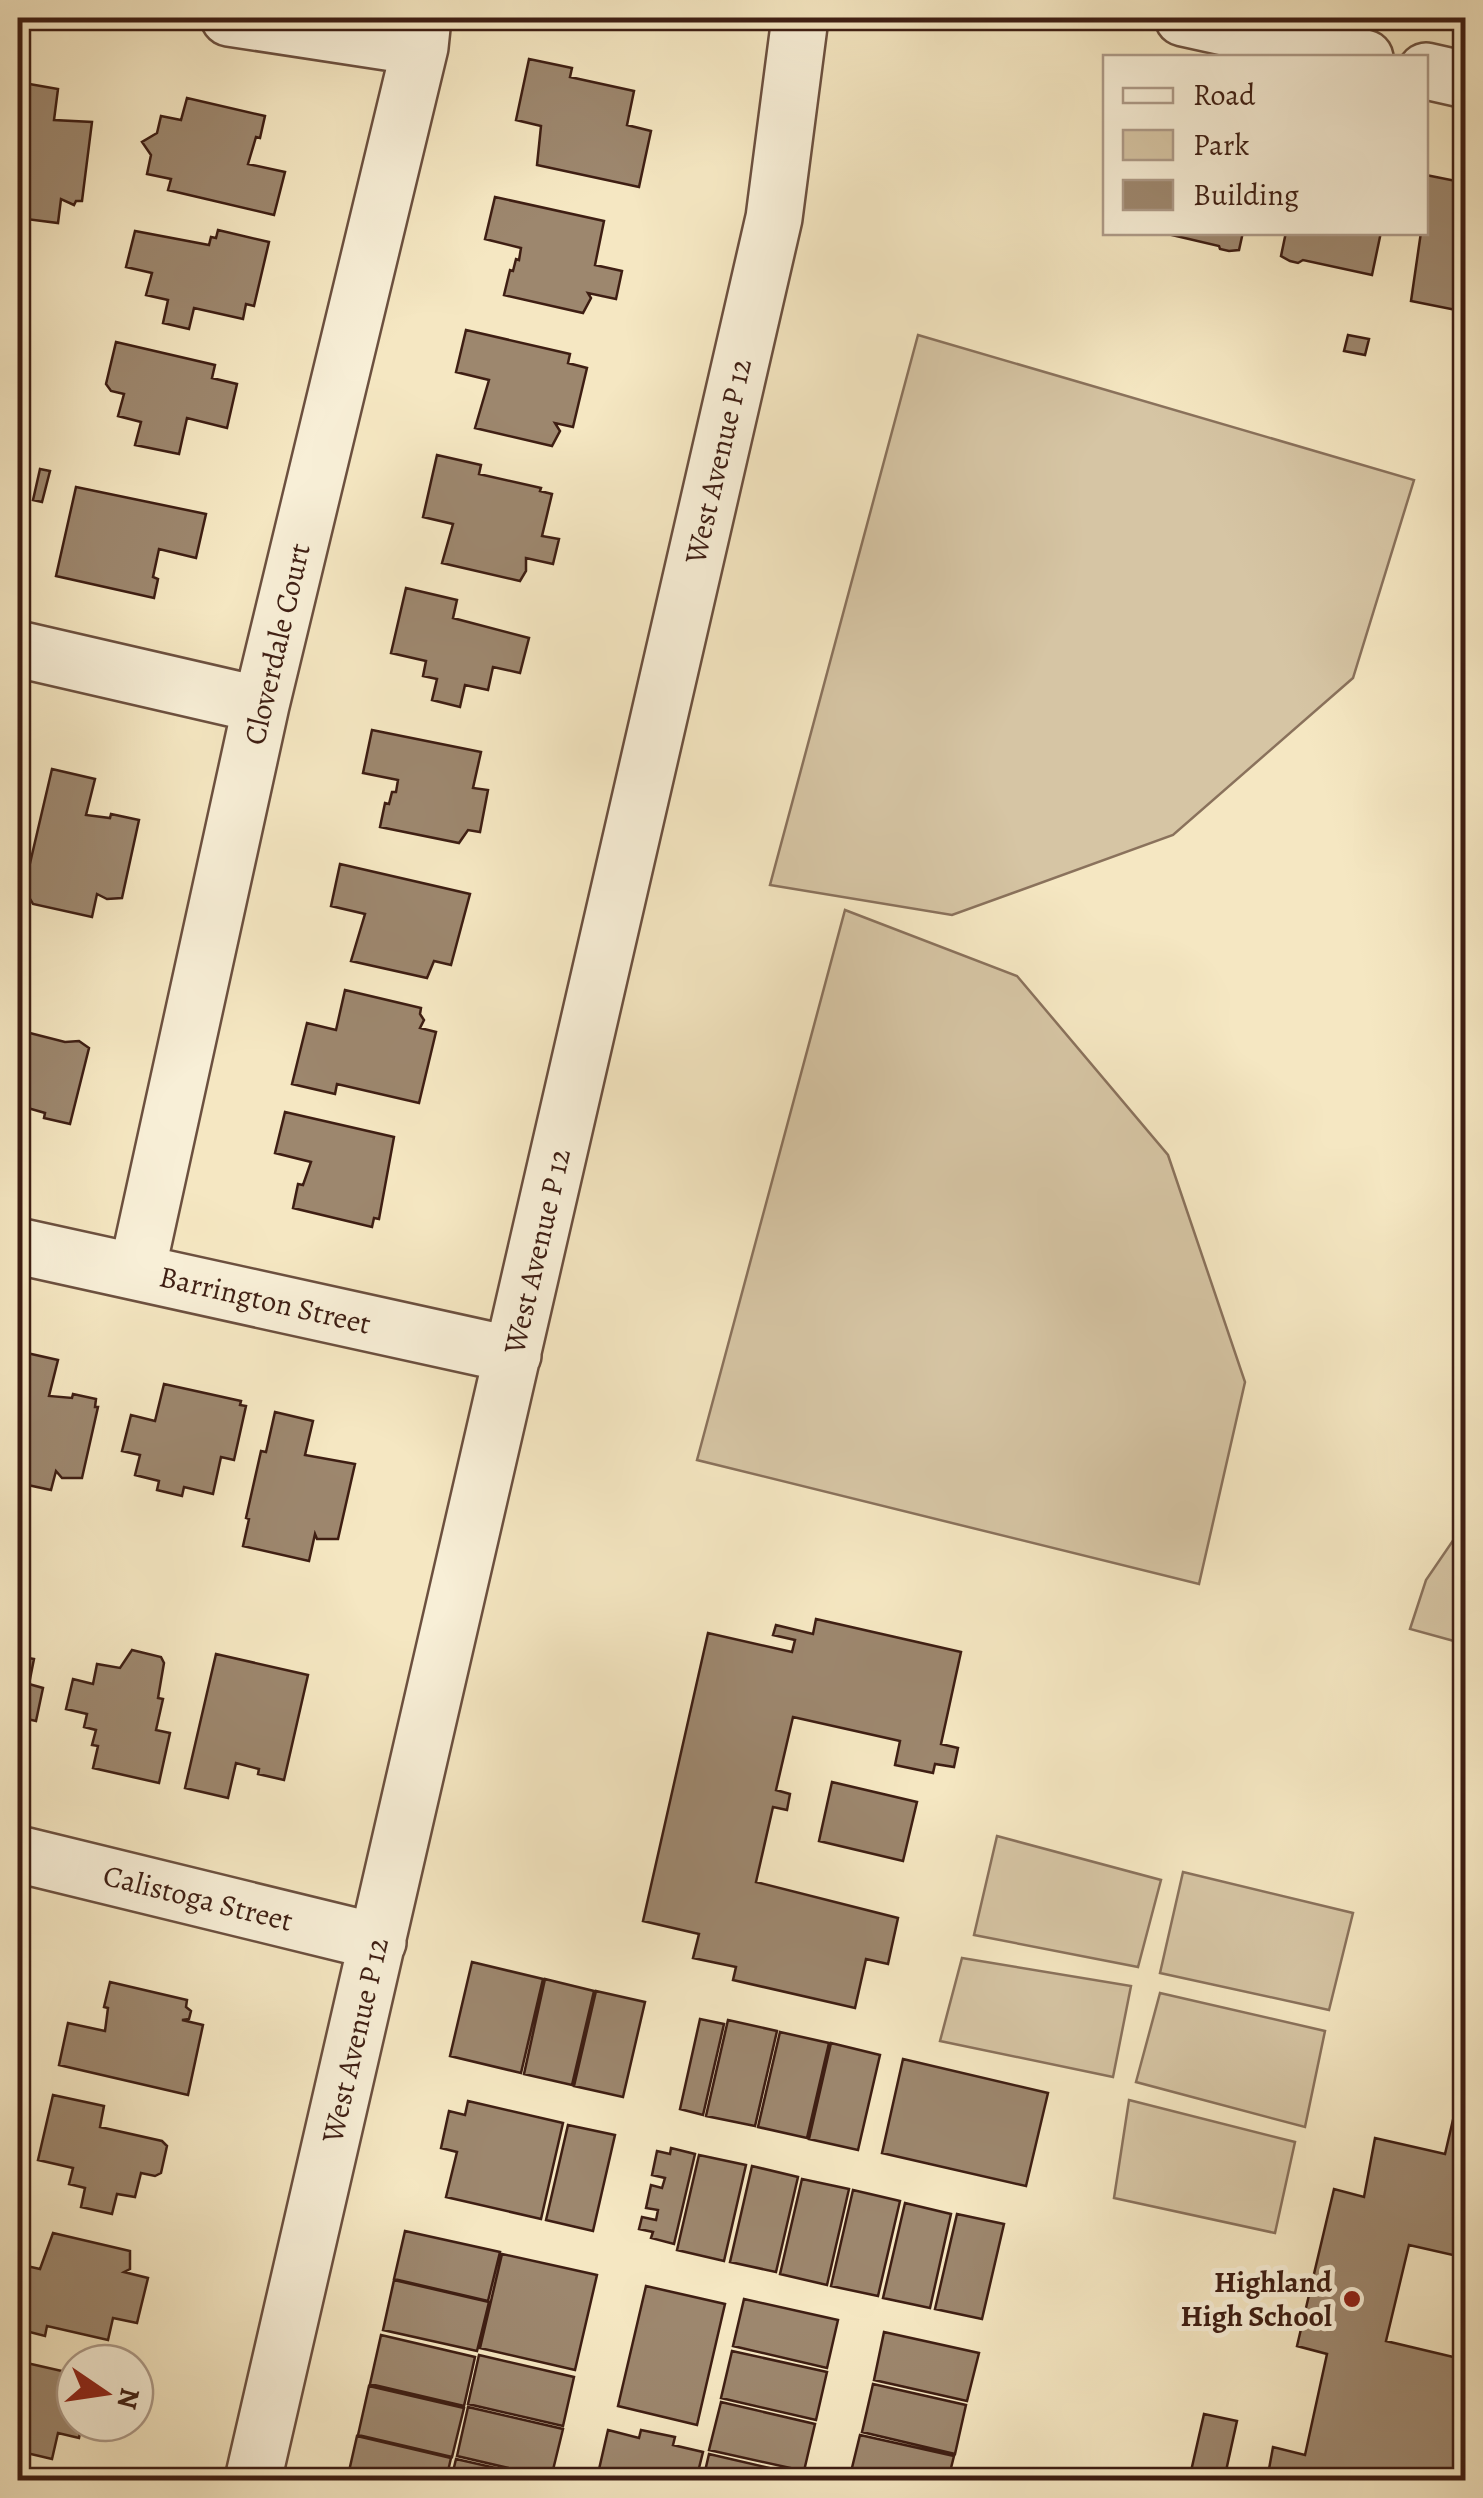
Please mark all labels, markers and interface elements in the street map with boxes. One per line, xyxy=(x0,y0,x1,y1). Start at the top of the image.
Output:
legend xyxy=(1103,55,1428,235)
text: Road xyxy=(1193,75,1256,115)
text: Park xyxy=(1193,125,1249,165)
text: Building xyxy=(1193,175,1299,215)
street label: West Avenue P 12 xyxy=(675,355,761,568)
street label: Cloverdale Court xyxy=(234,539,320,749)
street label: West Avenue P 12 xyxy=(494,1145,580,1358)
street label: Barrington Street xyxy=(155,1256,375,1344)
street label: Calistoga Street xyxy=(99,1855,297,1941)
street label: West Avenue P 12 xyxy=(312,1934,398,2147)
place label: Highland High School xyxy=(1181,2262,1333,2336)
marker: Highland High School xyxy=(1341,2288,1363,2310)
north arrow xyxy=(55,2343,155,2443)
text: N xyxy=(108,2384,149,2413)

